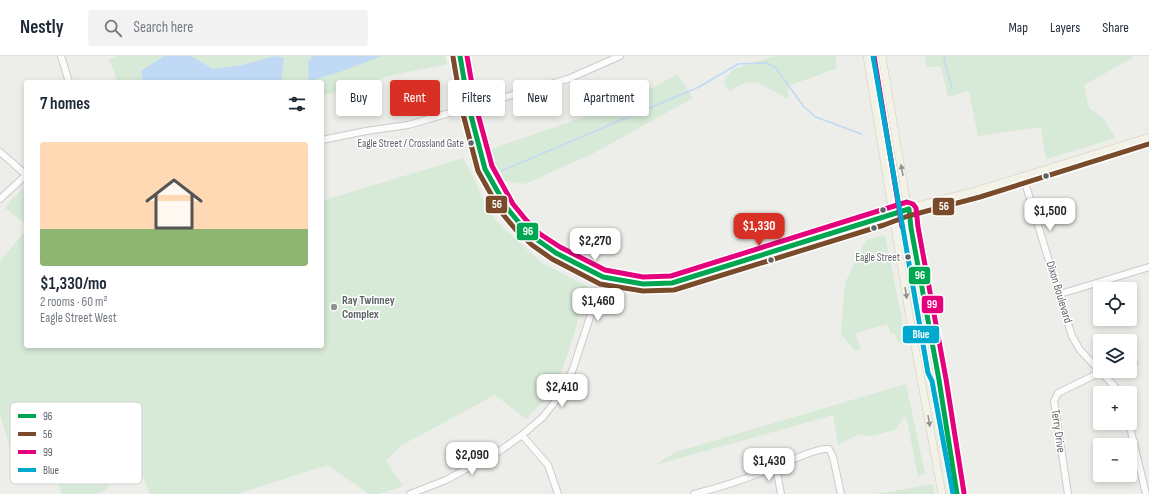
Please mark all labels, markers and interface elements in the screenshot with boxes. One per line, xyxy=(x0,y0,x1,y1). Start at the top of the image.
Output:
search box xyxy=(88,10,368,46)
text: Nestly xyxy=(20,16,64,39)
icon: search xyxy=(102,17,124,39)
text: Search here xyxy=(134,18,193,37)
text: Map xyxy=(1008,19,1028,36)
text: Layers xyxy=(1050,19,1080,36)
text: Share xyxy=(1102,19,1129,36)
chip: Buy xyxy=(336,80,382,116)
chip: Rent xyxy=(390,80,440,116)
chip: Filters xyxy=(448,80,505,116)
chip: New xyxy=(513,80,562,116)
chip: Apartment xyxy=(570,80,649,116)
icon: filters xyxy=(286,93,308,115)
text: 7 homes xyxy=(40,94,90,114)
place label: Eagle Street / Crossland Gate xyxy=(358,137,464,150)
marker: Eagle Street / Crossland Gate xyxy=(466,138,476,148)
one-way arrow xyxy=(899,164,905,176)
icon: home xyxy=(138,168,210,240)
unlabelled marker xyxy=(1041,171,1051,181)
line badge: 56 xyxy=(485,195,508,214)
line badge: 56 xyxy=(932,197,955,216)
text: 56 xyxy=(492,198,502,211)
pin: $1,500 xyxy=(1017,198,1083,232)
text: 56 xyxy=(939,200,949,213)
text: $1,500 xyxy=(1033,203,1067,219)
unlabelled marker xyxy=(878,205,888,215)
pin: $1,330 xyxy=(726,213,792,247)
text: $1,330 xyxy=(743,218,775,234)
line badge: 96 xyxy=(516,222,539,241)
unlabelled marker xyxy=(869,223,879,233)
text: 96 xyxy=(523,225,533,238)
pin: $2,270 xyxy=(562,228,628,262)
text: $2,270 xyxy=(579,233,611,249)
place label: Eagle Street xyxy=(856,251,901,264)
marker: Eagle Street xyxy=(903,252,913,262)
unlabelled marker xyxy=(766,255,776,265)
street label: Dixon Boulevard xyxy=(1042,259,1076,325)
line badge: 96 xyxy=(908,266,931,285)
text: 96 xyxy=(915,269,925,282)
text: $1,330/mo xyxy=(40,274,107,294)
map controls xyxy=(1093,282,1137,482)
button: locate xyxy=(1093,282,1137,326)
one-way arrow xyxy=(903,287,909,299)
pin: $1,460 xyxy=(565,288,631,322)
place label: Ray Twinney Complex xyxy=(342,293,395,322)
text: $1,460 xyxy=(581,293,615,309)
text: 2 rooms · 60 m² xyxy=(40,294,107,310)
line badge: 99 xyxy=(921,295,944,314)
text: 99 xyxy=(927,298,937,311)
marker: Ray Twinney Complex xyxy=(329,302,339,312)
text: Eagle Street West xyxy=(40,310,117,326)
line badge: Blue xyxy=(902,325,940,344)
text: Blue xyxy=(913,328,930,341)
button: layers xyxy=(1093,334,1137,378)
pin: $2,410 xyxy=(529,374,595,408)
text: $2,410 xyxy=(546,379,578,395)
button: + xyxy=(1093,386,1137,430)
legend xyxy=(10,402,142,484)
street label: Terry Drive xyxy=(1048,408,1068,454)
text: 96 xyxy=(43,410,53,423)
one-way arrow xyxy=(926,415,932,427)
text: 56 xyxy=(43,428,52,441)
button: − xyxy=(1093,438,1137,482)
pin: $2,090 xyxy=(439,442,505,476)
text: 99 xyxy=(43,446,53,459)
text: $2,090 xyxy=(455,447,489,463)
pin: $1,430 xyxy=(736,448,802,482)
text: $1,430 xyxy=(752,453,786,469)
text: Blue xyxy=(43,464,59,477)

